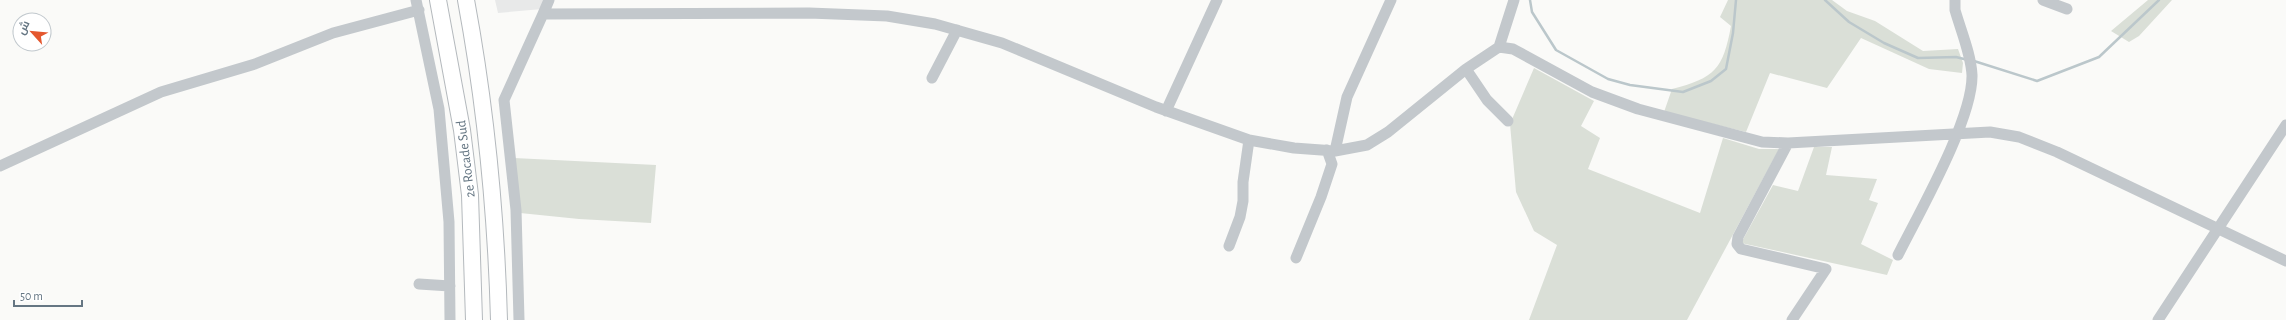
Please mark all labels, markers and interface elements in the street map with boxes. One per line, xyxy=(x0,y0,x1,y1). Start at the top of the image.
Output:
north arrow xyxy=(12,12,52,52)
text: ش xyxy=(15,19,33,37)
street label: 2e Rocade Sud xyxy=(454,119,478,198)
scale bar xyxy=(14,282,82,308)
text: 50 m xyxy=(20,290,43,302)

